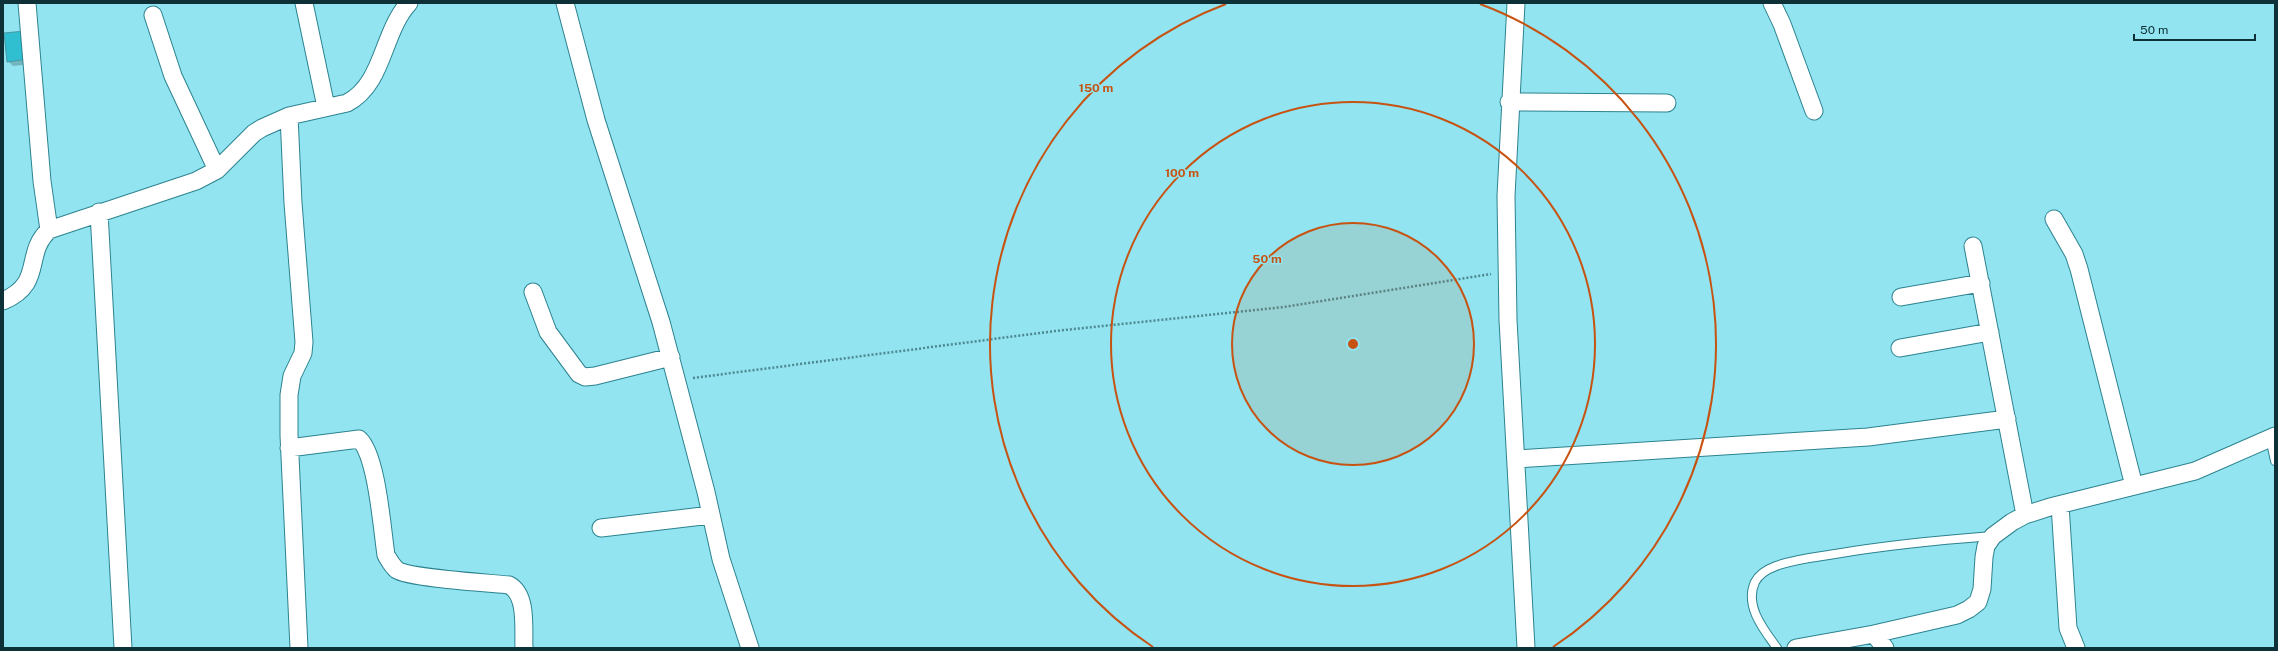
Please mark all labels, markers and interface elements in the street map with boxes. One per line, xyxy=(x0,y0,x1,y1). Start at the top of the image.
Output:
scale bar xyxy=(2134,16,2255,42)
text: 50 m xyxy=(2140,23,2168,37)
text: 150 m xyxy=(1079,81,1113,95)
text: 100 m xyxy=(1165,166,1199,180)
text: 50 m xyxy=(1252,252,1282,266)
centre of rings xyxy=(1346,337,1360,351)

